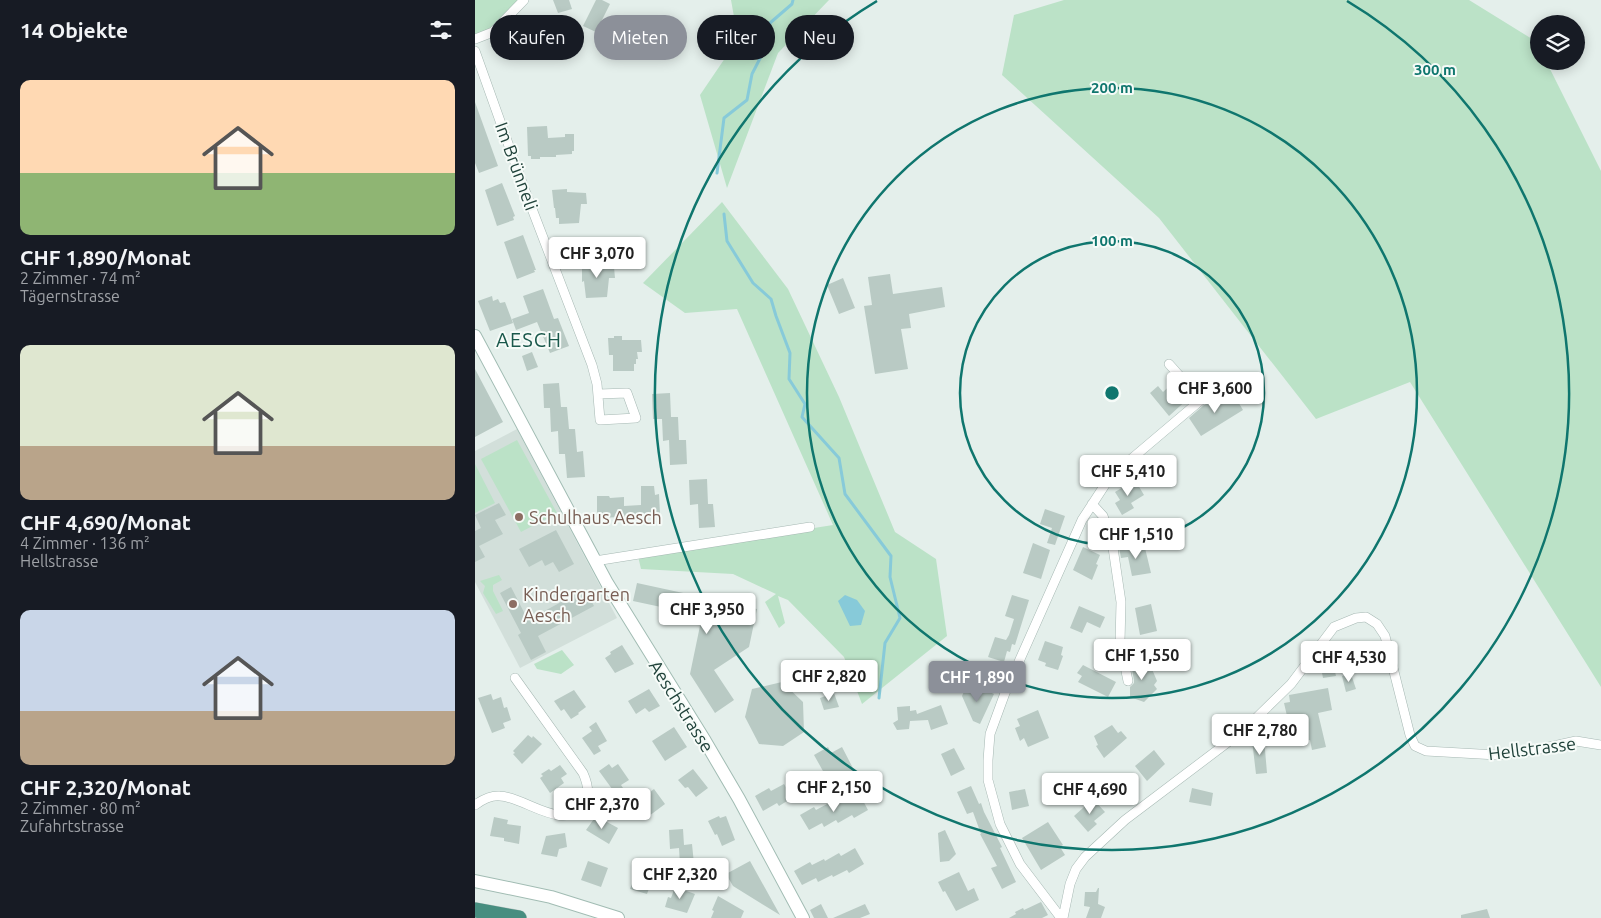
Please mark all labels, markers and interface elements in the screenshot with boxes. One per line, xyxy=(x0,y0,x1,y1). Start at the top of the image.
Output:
chip: Kaufen xyxy=(490,15,584,60)
chip: Mieten xyxy=(594,15,687,60)
chip: Filter xyxy=(697,15,775,60)
chip: Neu xyxy=(785,15,854,60)
map controls xyxy=(1530,15,1585,70)
button: layers xyxy=(1530,15,1585,70)
icon: filters xyxy=(427,16,455,44)
text: 14 Objekte xyxy=(20,18,128,42)
text: 300 m xyxy=(1414,61,1456,78)
text: 200 m xyxy=(1091,79,1133,96)
icon: home xyxy=(193,113,283,203)
street label: Im Brünneli xyxy=(492,119,542,213)
text: 100 m xyxy=(1091,232,1133,249)
pin: CHF 3,070 xyxy=(540,236,654,279)
text: CHF 3,070 xyxy=(560,244,634,262)
text: CHF 1,890/Monat xyxy=(20,245,191,269)
text: 2 Zimmer · 74 m² xyxy=(20,269,141,287)
text: Tägernstrasse xyxy=(20,287,120,305)
district label: AESCH xyxy=(496,328,562,351)
pin: CHF 3,600 xyxy=(1158,372,1272,414)
icon: home xyxy=(193,378,283,468)
text: CHF 3,600 xyxy=(1178,379,1252,397)
centre of rings xyxy=(1103,384,1121,402)
pin: CHF 5,410 xyxy=(1071,454,1185,497)
text: CHF 5,410 xyxy=(1091,462,1165,480)
place label: Schulhaus Aesch xyxy=(529,507,662,527)
text: CHF 4,690/Monat xyxy=(20,510,191,534)
marker: Schulhaus Aesch xyxy=(513,511,525,523)
pin: CHF 1,510 xyxy=(1079,518,1193,560)
text: CHF 1,510 xyxy=(1099,525,1173,543)
text: 4 Zimmer · 136 m² xyxy=(20,534,150,552)
text: Hellstrasse xyxy=(20,552,99,570)
place label: Kindergarten Aesch xyxy=(523,584,630,625)
pin: CHF 3,950 xyxy=(650,592,764,635)
marker: Kindergarten Aesch xyxy=(507,598,519,610)
text: CHF 3,950 xyxy=(670,600,744,618)
pin: CHF 1,550 xyxy=(1085,638,1199,681)
pin: CHF 4,530 xyxy=(1292,640,1406,683)
icon: home xyxy=(193,643,283,733)
text: CHF 1,550 xyxy=(1105,646,1179,664)
text: CHF 4,530 xyxy=(1312,648,1386,666)
street label: Aeschstrasse xyxy=(646,656,718,756)
pin: CHF 2,820 xyxy=(772,660,886,702)
pin: CHF 1,890 xyxy=(920,660,1034,703)
text: CHF 2,820 xyxy=(792,667,866,685)
text: CHF 1,890 xyxy=(940,668,1014,686)
pin: CHF 2,780 xyxy=(1203,714,1317,756)
text: CHF 2,780 xyxy=(1223,721,1297,739)
street label: Hellstrasse xyxy=(1487,733,1577,763)
pin: CHF 2,150 xyxy=(777,770,891,813)
pin: CHF 4,690 xyxy=(1033,772,1147,815)
text: CHF 2,320/Monat xyxy=(20,775,191,799)
text: CHF 2,150 xyxy=(797,778,871,796)
text: CHF 4,690 xyxy=(1053,780,1127,798)
pin: CHF 2,370 xyxy=(545,788,659,830)
text: CHF 2,370 xyxy=(565,795,639,813)
text: 2 Zimmer · 80 m² xyxy=(20,799,141,817)
text: Zufahrtstrasse xyxy=(20,817,124,835)
pin: CHF 2,320 xyxy=(623,858,737,900)
text: CHF 2,320 xyxy=(643,865,717,883)

